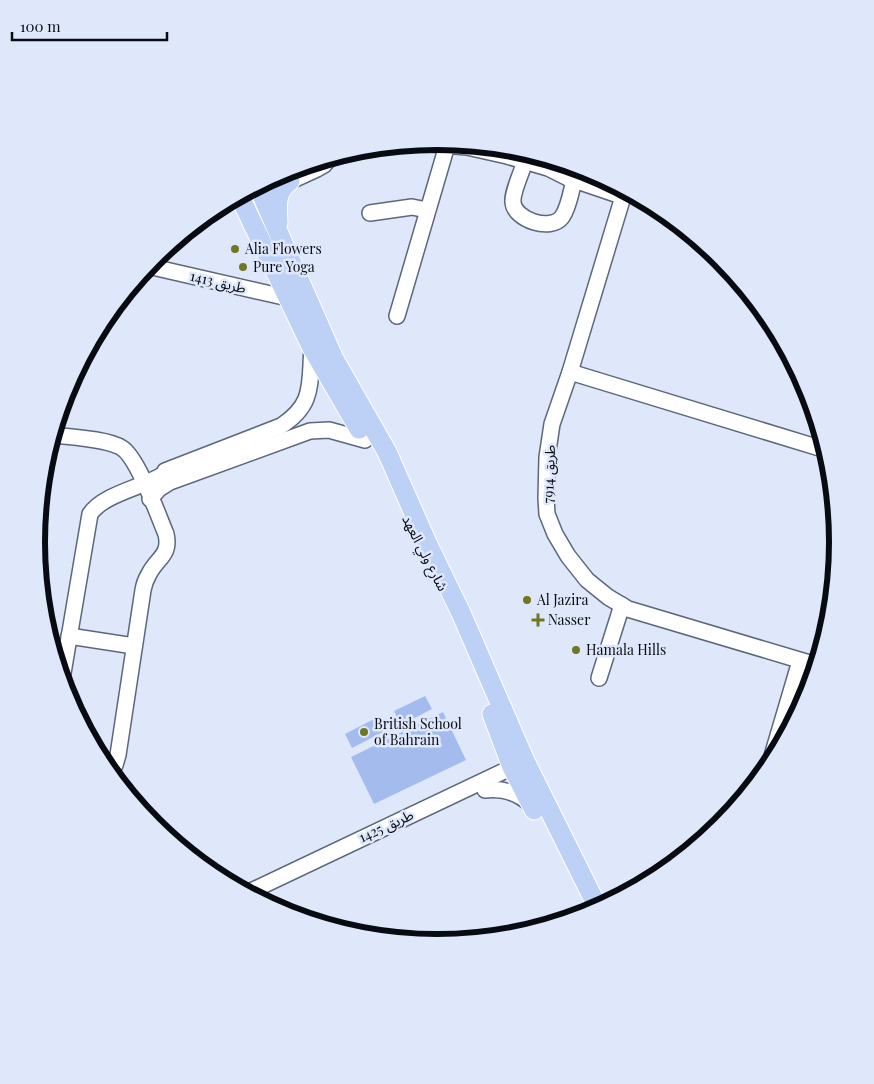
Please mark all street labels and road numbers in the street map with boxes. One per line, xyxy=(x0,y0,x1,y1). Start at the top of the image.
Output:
street label: طريق 1413 xyxy=(188,266,248,298)
street label: طريق 7914 xyxy=(538,444,560,504)
street label: شارع ولي العهد xyxy=(396,511,453,595)
street label: طريق 1425 xyxy=(355,805,417,847)

